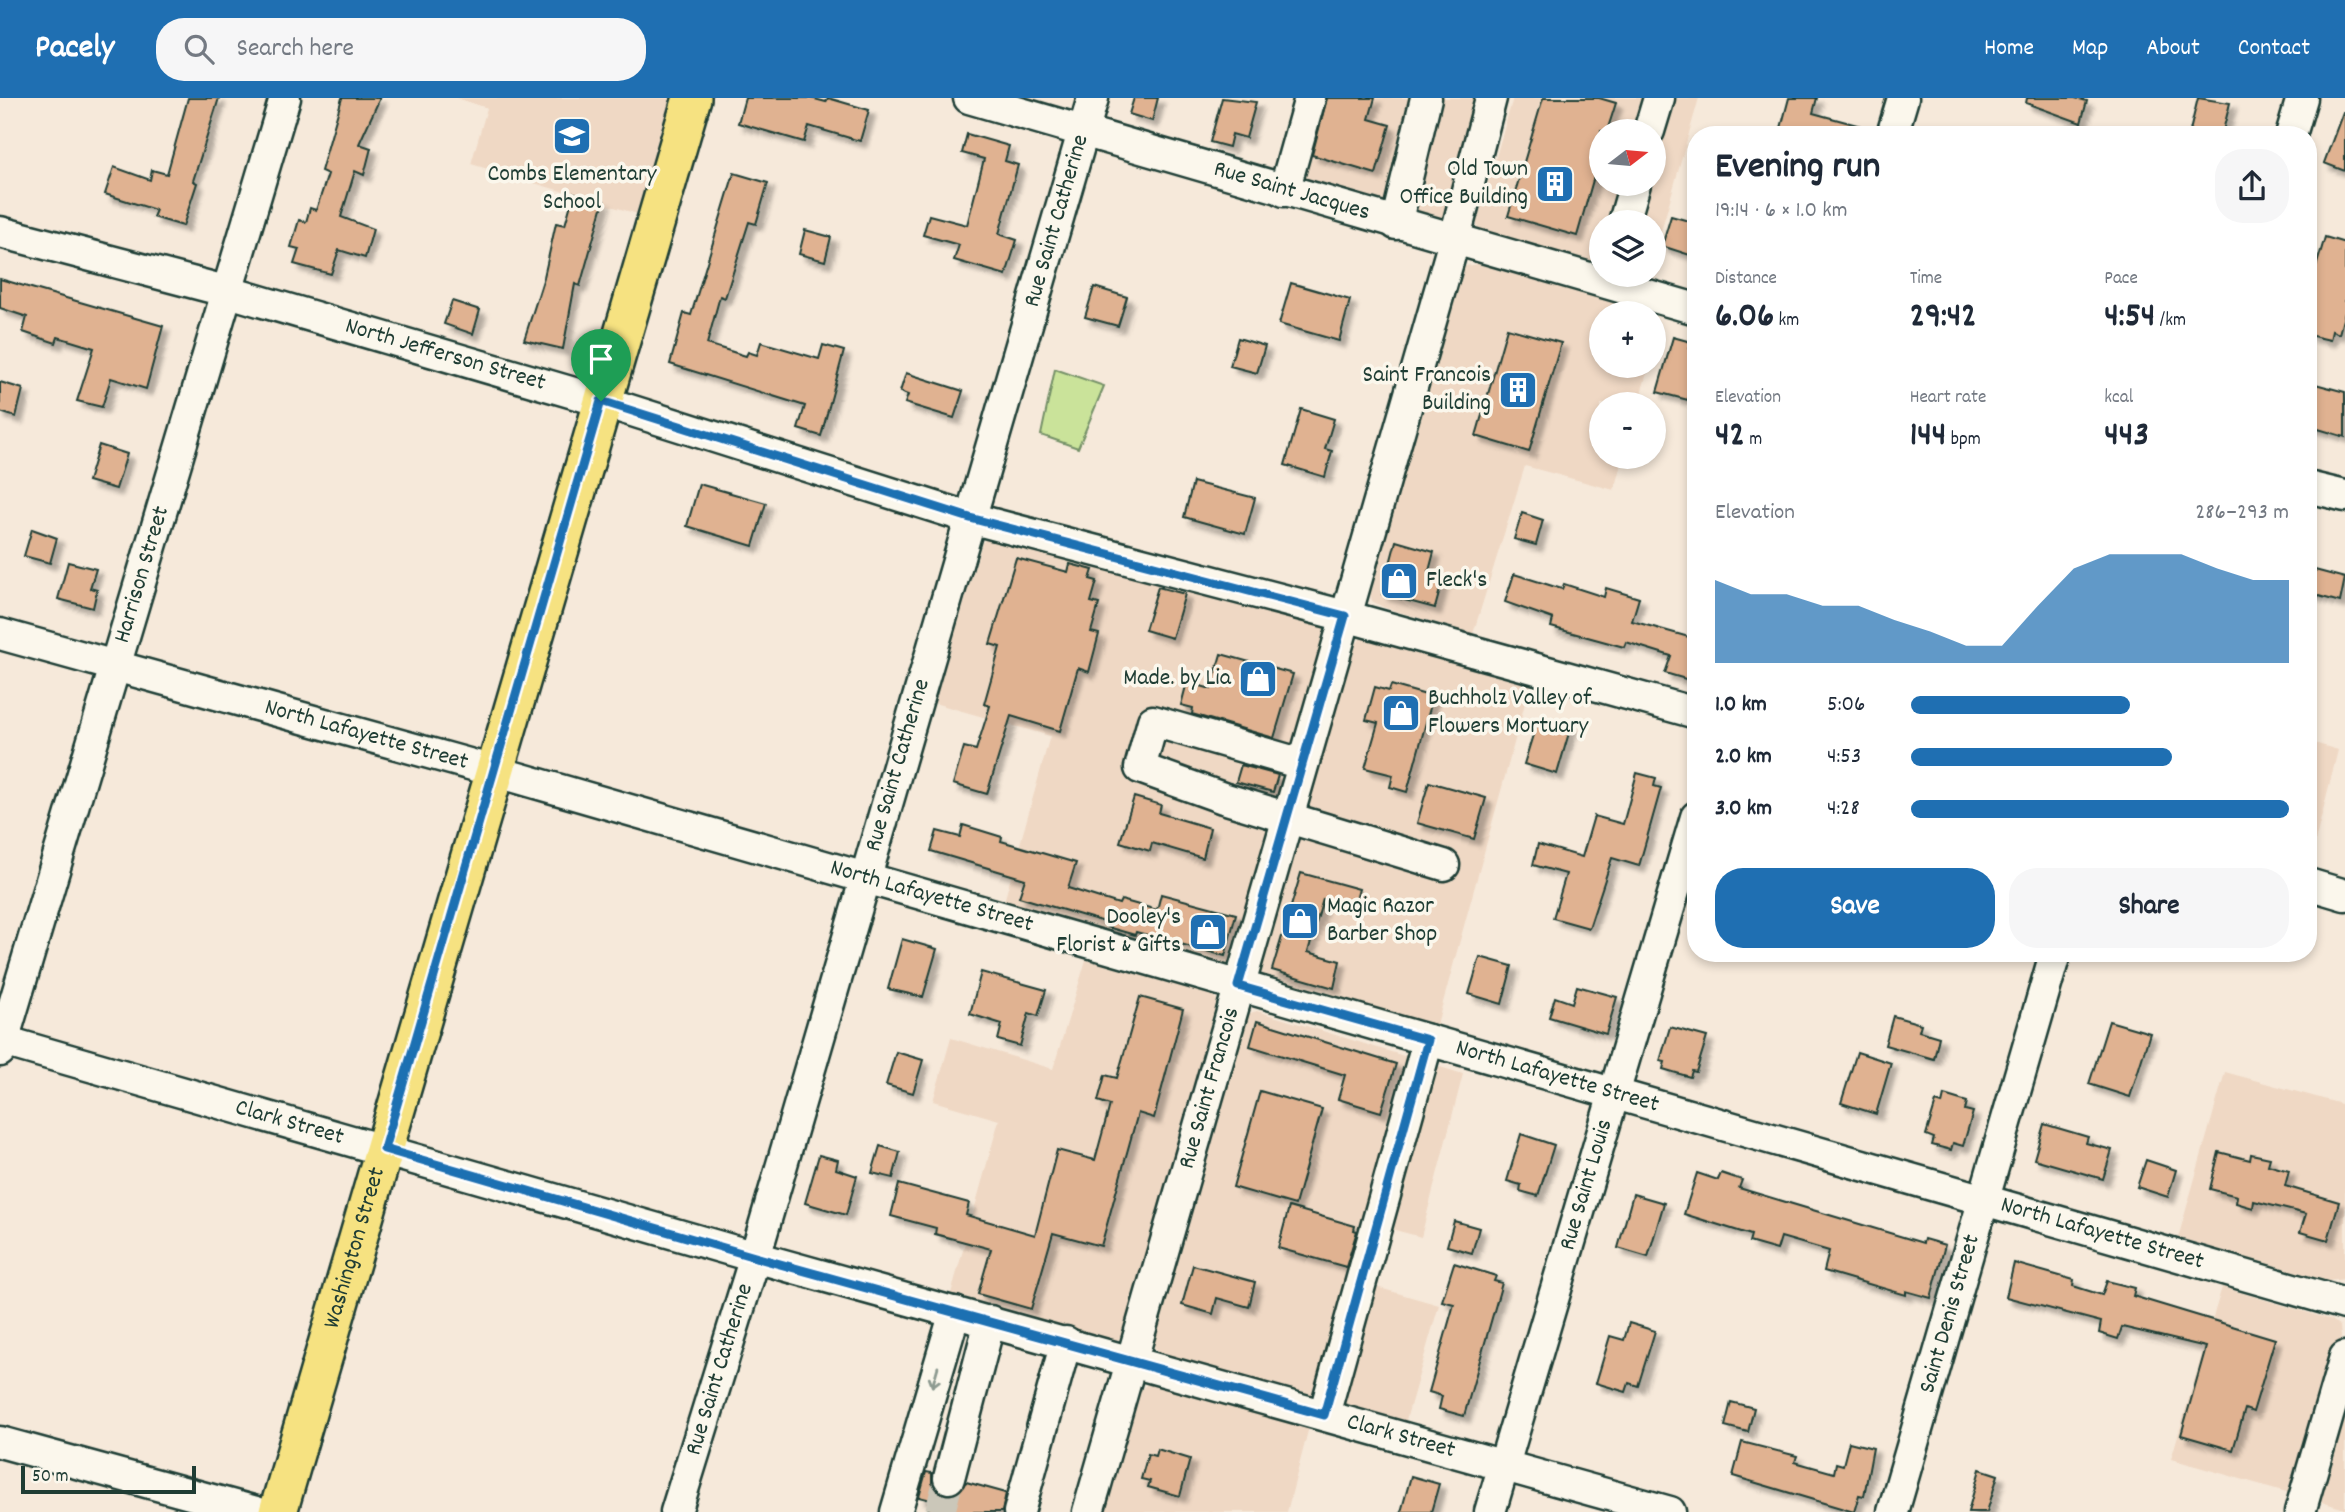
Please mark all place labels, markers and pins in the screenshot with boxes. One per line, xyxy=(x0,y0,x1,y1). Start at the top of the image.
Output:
school or university icon: Combs Elementary School xyxy=(551,115,593,157)
place label: Old Town Office Building xyxy=(1399,153,1528,215)
place label: Combs Elementary School xyxy=(487,158,658,220)
building icon: Old Town Office Building xyxy=(1534,163,1576,205)
pin xyxy=(571,329,631,401)
place label: Saint Francois Building xyxy=(1363,359,1491,421)
building icon: Saint Francois Building xyxy=(1497,369,1539,411)
shop icon: Fleck's xyxy=(1378,560,1420,602)
place label: Fleck's xyxy=(1426,564,1487,598)
shop icon: Made. by Lia xyxy=(1237,658,1279,700)
place label: Made. by Lia xyxy=(1123,662,1232,696)
place label: Buchholz Valley of Flowers Mortuary xyxy=(1428,682,1592,744)
shop icon: Buchholz Valley of Flowers Mortuary xyxy=(1380,692,1422,734)
place label: Magic Razor Barber Shop xyxy=(1327,890,1437,952)
shop icon: Magic Razor Barber Shop xyxy=(1279,900,1321,942)
place label: Dooley's Florist & Gifts xyxy=(1056,901,1181,963)
shop icon: Dooley's Florist & Gifts xyxy=(1187,911,1229,953)

